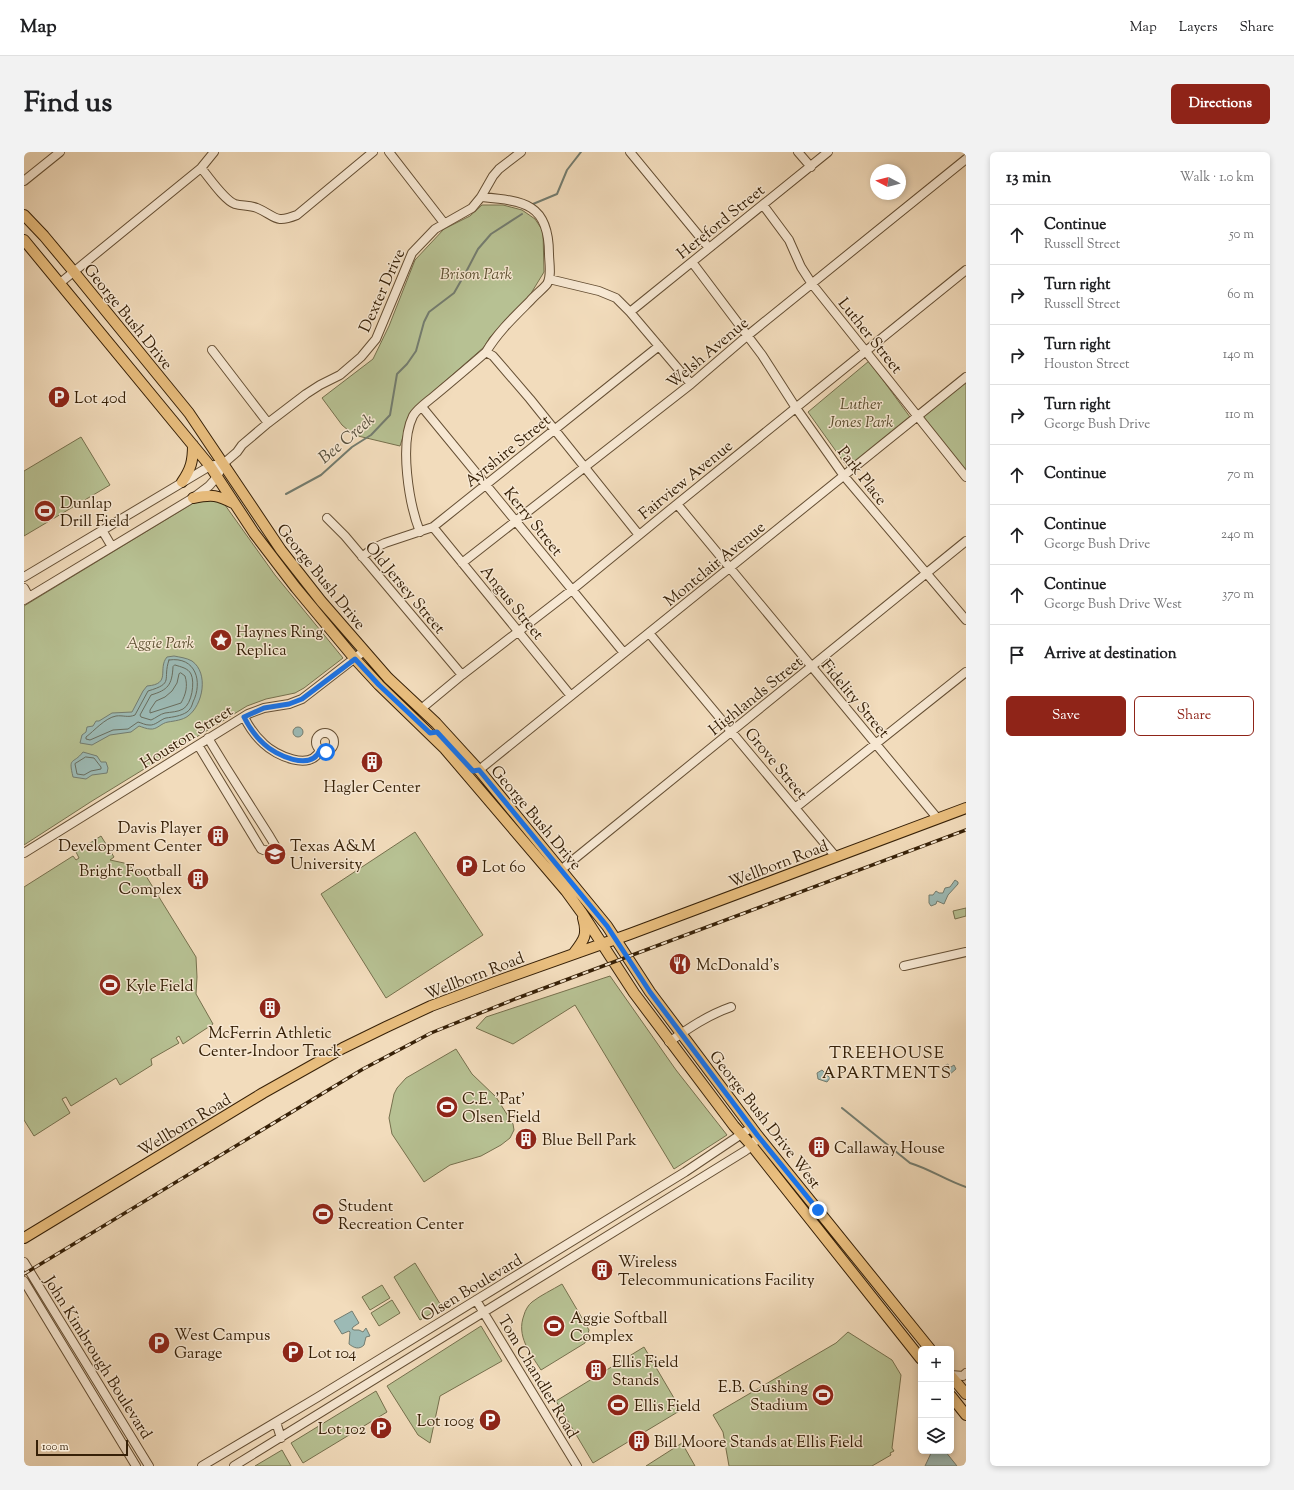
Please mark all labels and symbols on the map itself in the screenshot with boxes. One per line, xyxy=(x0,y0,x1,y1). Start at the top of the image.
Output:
north arrow xyxy=(870,164,906,200)
street label: Hereford Street xyxy=(673,180,771,266)
street label: Dexter Drive xyxy=(355,245,412,337)
street label: George Bush Drive xyxy=(77,260,177,376)
park label: Brison Park xyxy=(440,264,512,287)
street label: Luther Street xyxy=(831,294,907,380)
street label: Welsh Avenue xyxy=(663,313,755,395)
parking icon: Lot 40d xyxy=(46,384,72,410)
place label: Lot 40d xyxy=(74,388,127,411)
park label: Luther Jones Park xyxy=(828,394,893,435)
water label: Bee Creek xyxy=(314,409,381,470)
street label: Ayrshire Street xyxy=(461,410,557,494)
street label: Fairview Avenue xyxy=(635,436,739,526)
street label: Park Place xyxy=(831,442,891,511)
street label: Kerry Street xyxy=(497,483,567,562)
place label: Dunlap Drill Field xyxy=(60,493,129,534)
sports icon: Dunlap Drill Field xyxy=(32,498,58,524)
street label: Montclair Avenue xyxy=(660,517,771,613)
street label: George Bush Drive xyxy=(270,520,370,636)
street label: Old Jersey Street xyxy=(358,537,450,640)
street label: Angus Street xyxy=(474,561,549,646)
place label: Haynes Ring Replica xyxy=(236,622,324,663)
place icon: Haynes Ring Replica xyxy=(208,627,234,653)
park label: Aggie Park xyxy=(126,633,194,656)
street label: Highlands Street xyxy=(704,651,809,742)
street label: Fidelity Street xyxy=(814,655,894,744)
street label: Houston Street xyxy=(137,700,239,776)
street label: Grove Street xyxy=(738,724,812,806)
route start xyxy=(317,743,335,761)
building icon: Hagler Center xyxy=(359,749,385,775)
street label: George Bush Drive xyxy=(484,761,586,876)
place label: Hagler Center xyxy=(324,777,420,800)
place label: Davis Player Development Center xyxy=(58,818,202,859)
building icon: Davis Player Development Center xyxy=(205,823,231,849)
place label: Texas A&M University xyxy=(290,836,376,877)
street label: Wellborn Road xyxy=(726,836,832,895)
school or university icon: Texas A&M University xyxy=(262,841,288,867)
parking icon: Lot 60 xyxy=(454,853,480,879)
place label: Lot 60 xyxy=(482,857,526,880)
place label: Bright Football Complex xyxy=(79,861,183,902)
building icon: Bright Football Complex xyxy=(185,866,211,892)
street label: Wellborn Road xyxy=(422,948,528,1007)
restaurant icon: McDonald's xyxy=(667,951,693,977)
place label: McDonald's xyxy=(696,955,779,978)
sports icon: Kyle Field xyxy=(97,972,123,998)
place label: Kyle Field xyxy=(126,976,194,999)
building icon: McFerrin Athletic Center-Indoor Track xyxy=(257,995,283,1021)
place label: McFerrin Athletic Center-Indoor Track xyxy=(199,1023,342,1064)
district label: TREEHOUSE APARTMENTS xyxy=(822,1042,952,1086)
street label: George Bush Drive West xyxy=(703,1047,826,1195)
street label: Wellborn Road xyxy=(134,1089,236,1163)
place label: C.E. 'Pat' Olsen Field xyxy=(462,1089,541,1130)
sports icon: C.E. 'Pat' Olsen Field xyxy=(434,1094,460,1120)
building icon: Blue Bell Park xyxy=(513,1126,539,1152)
place label: Blue Bell Park xyxy=(542,1130,637,1153)
building icon: Callaway House xyxy=(806,1134,832,1160)
place label: Callaway House xyxy=(834,1138,945,1161)
place label: Student Recreation Center xyxy=(338,1196,464,1237)
sports icon: Student Recreation Center xyxy=(310,1201,336,1227)
route end xyxy=(809,1201,827,1219)
street label: Olsen Boulevard xyxy=(417,1250,527,1329)
place label: Wireless Telecommunications Facility xyxy=(618,1252,815,1293)
building icon: Wireless Telecommunications Facility xyxy=(589,1257,615,1283)
street label: John Kimbrough Boulevard xyxy=(37,1272,157,1444)
place label: Aggie Softball Complex xyxy=(570,1308,668,1349)
street label: Tom Chandler Road xyxy=(491,1311,583,1443)
sports icon: Aggie Softball Complex xyxy=(541,1313,567,1339)
place label: West Campus Garage xyxy=(174,1325,270,1366)
parking icon: West Campus Garage xyxy=(146,1330,172,1356)
parking icon: Lot 104 xyxy=(280,1339,306,1365)
place label: Lot 104 xyxy=(308,1343,356,1366)
place label: Ellis Field Stands xyxy=(612,1352,679,1393)
building icon: Ellis Field Stands xyxy=(583,1357,609,1383)
place label: E.B. Cushing Stadium xyxy=(718,1377,808,1418)
sports icon: E.B. Cushing Stadium xyxy=(810,1382,836,1408)
sports icon: Ellis Field xyxy=(605,1392,631,1418)
place label: Ellis Field xyxy=(634,1396,701,1419)
parking icon: Lot 100g xyxy=(477,1407,503,1433)
place label: Lot 100g xyxy=(417,1411,474,1434)
parking icon: Lot 102 xyxy=(368,1415,394,1441)
place label: Lot 102 xyxy=(318,1419,367,1442)
building icon: Bill Moore Stands at Ellis Field xyxy=(626,1428,652,1454)
place label: Bill Moore Stands at Ellis Field xyxy=(654,1432,863,1455)
scale bar xyxy=(36,1438,128,1457)

